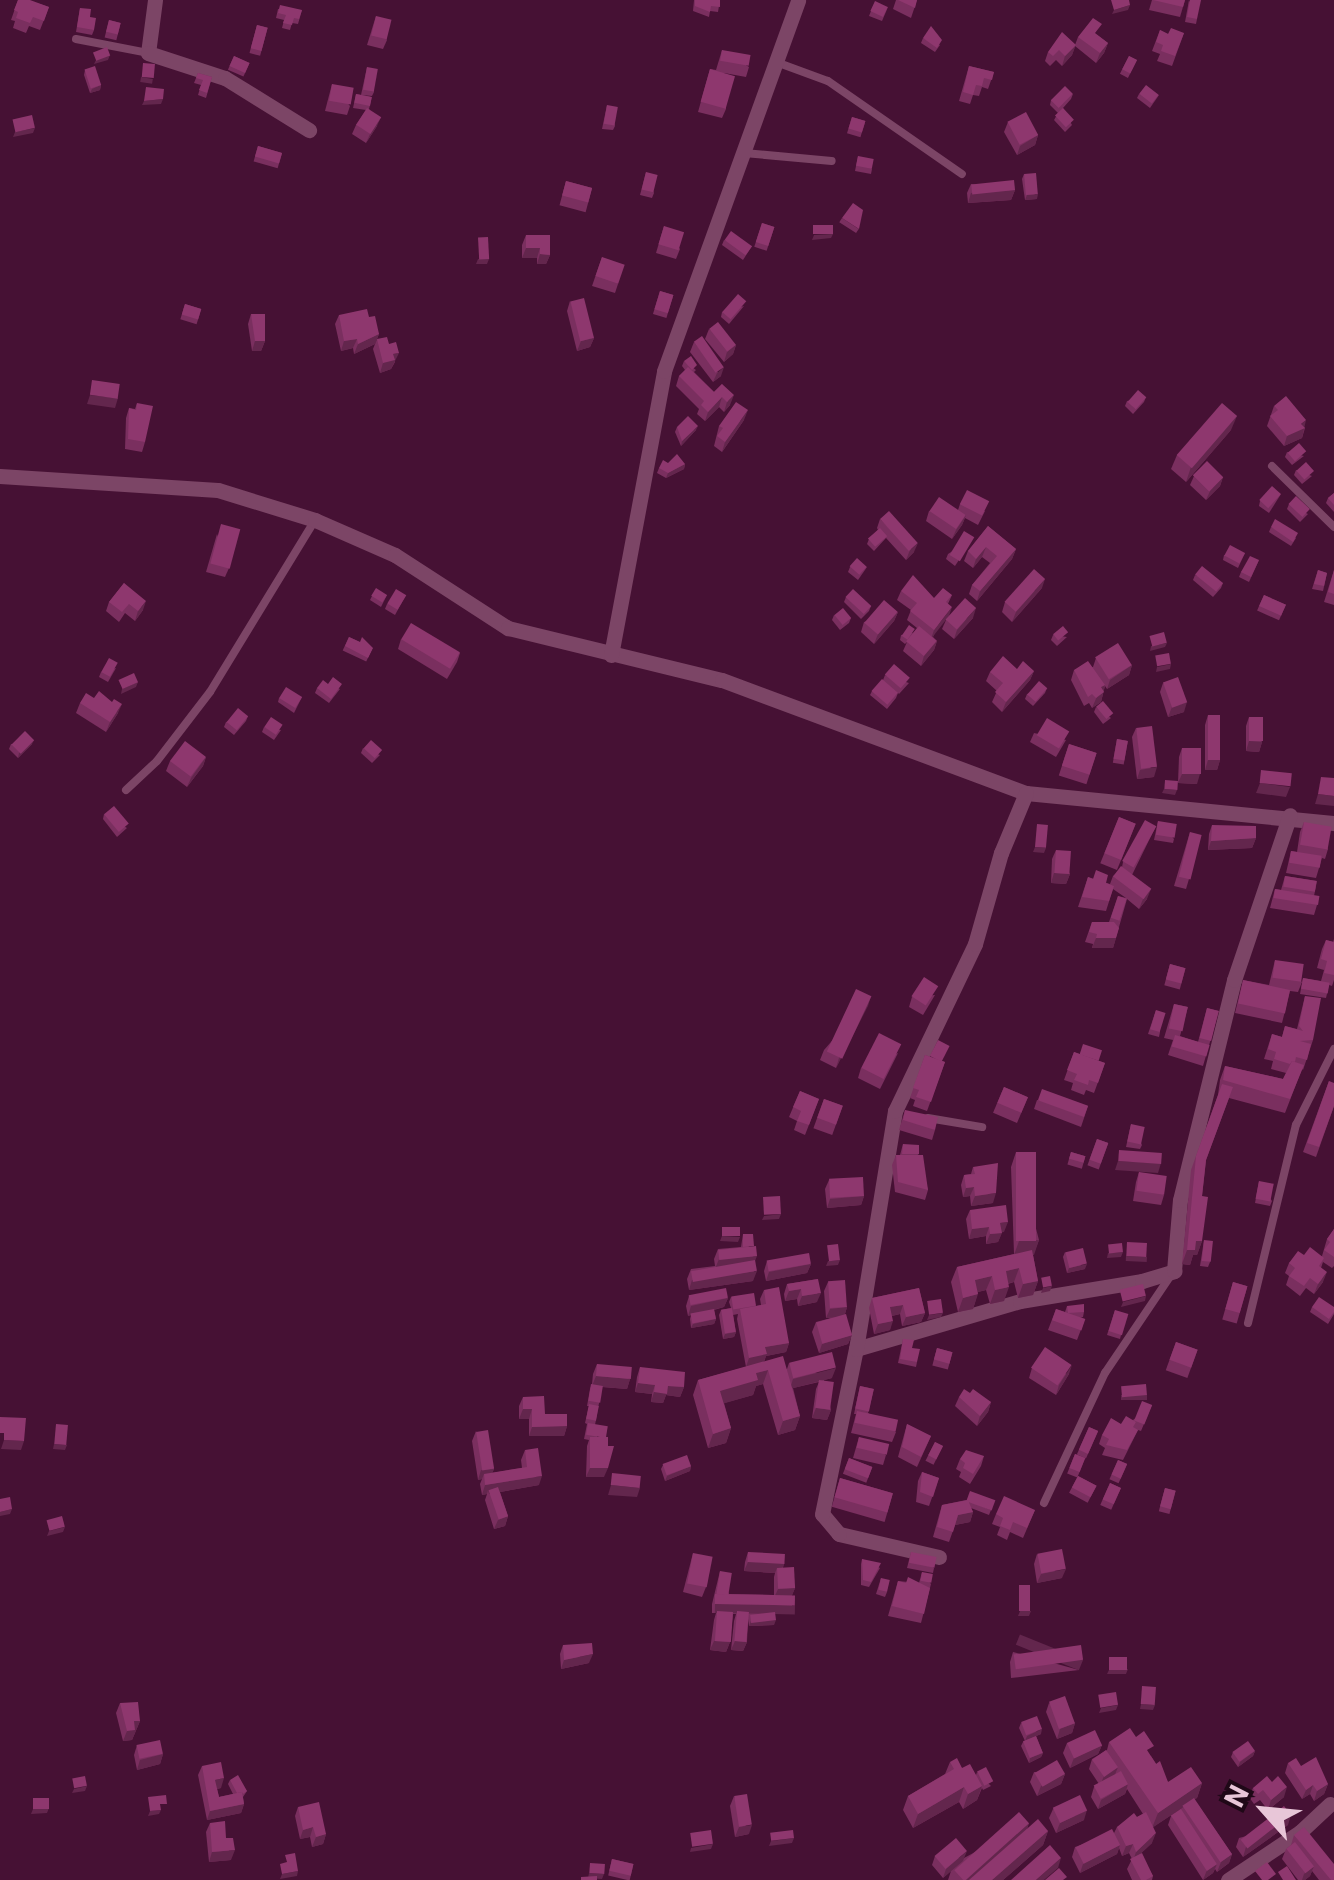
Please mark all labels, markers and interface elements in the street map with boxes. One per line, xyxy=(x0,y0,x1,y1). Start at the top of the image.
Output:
north arrow xyxy=(1214,1760,1314,1860)
text: N xyxy=(1218,1780,1256,1812)

